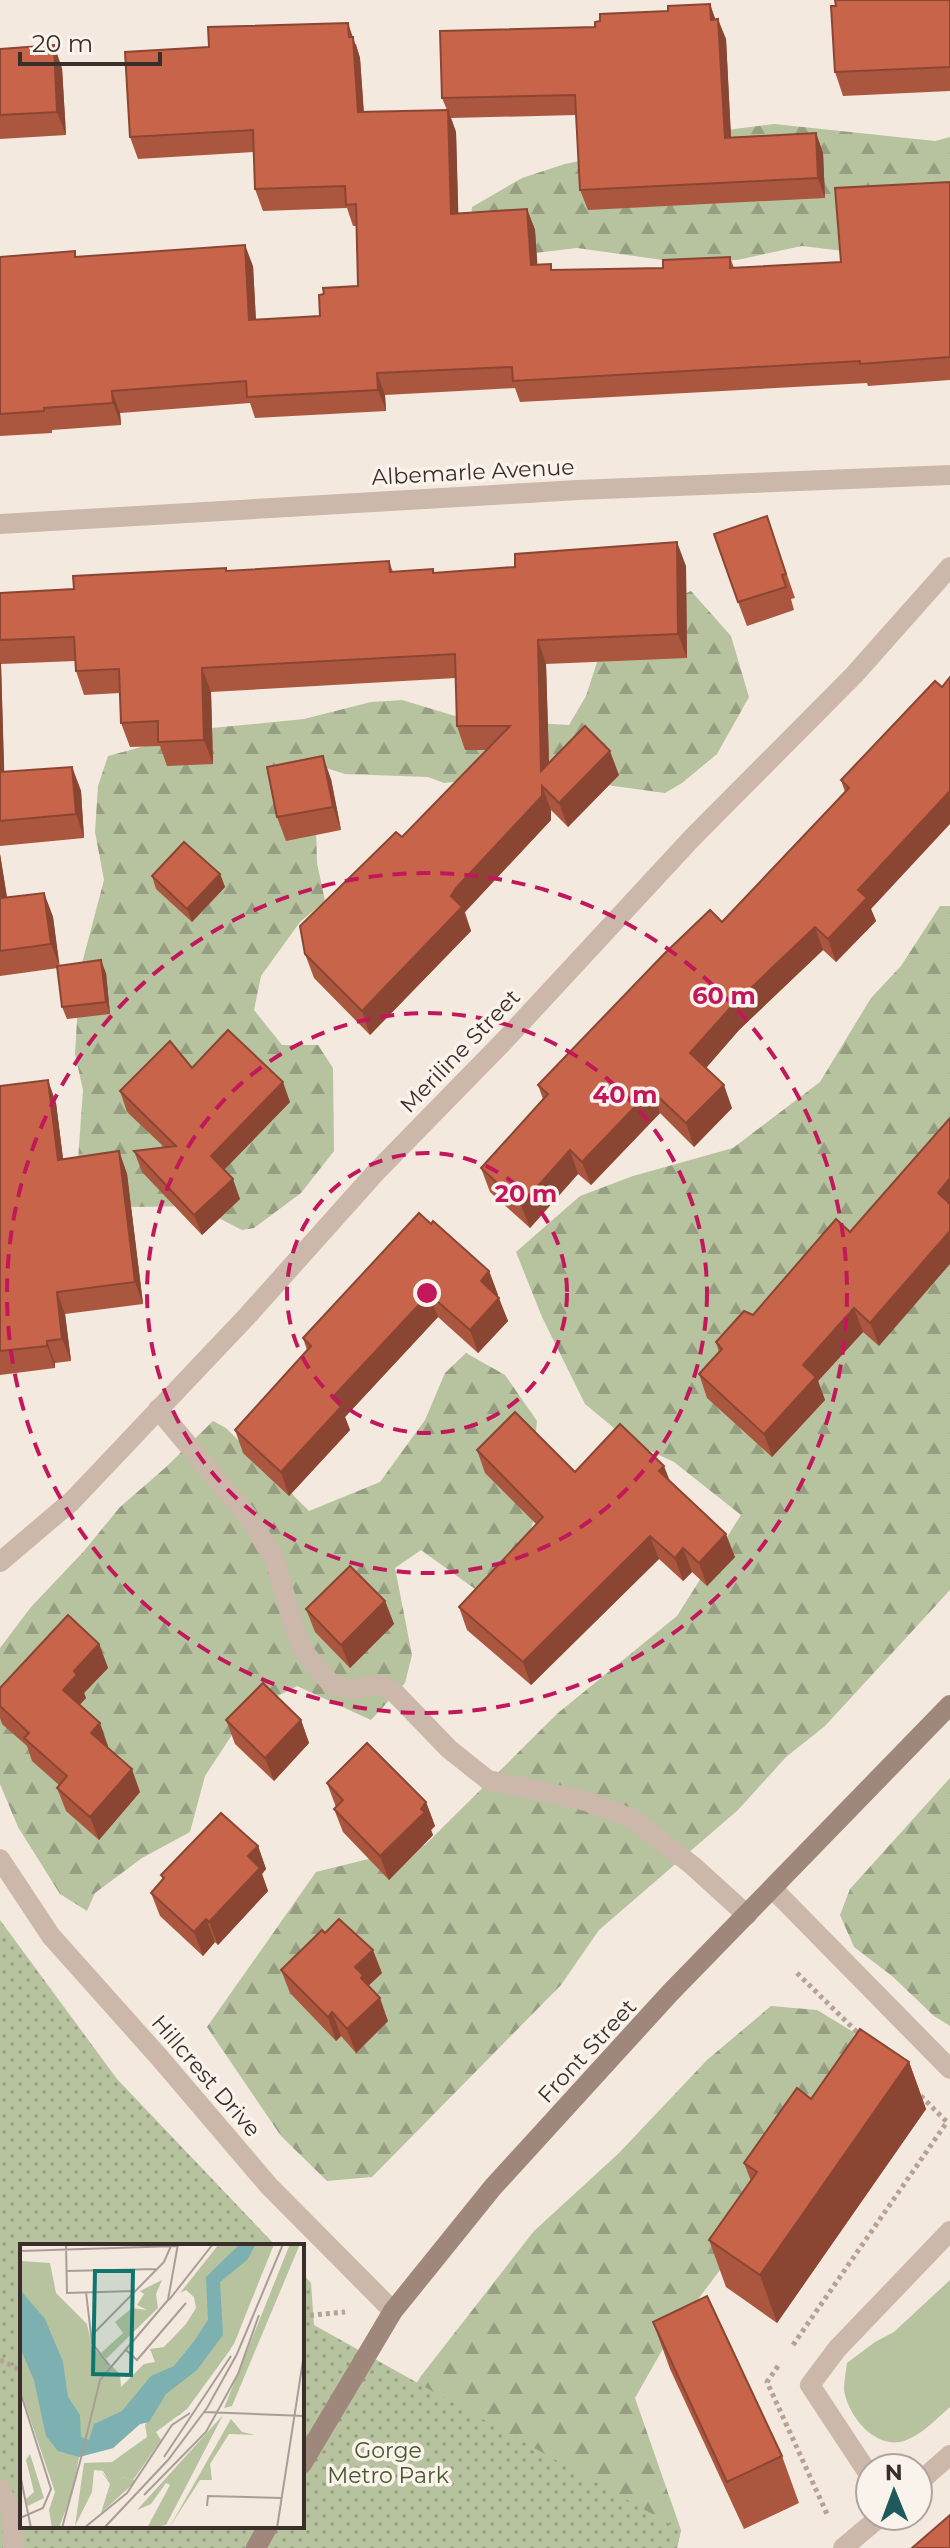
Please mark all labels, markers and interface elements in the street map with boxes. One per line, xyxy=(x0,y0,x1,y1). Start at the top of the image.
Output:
scale bar xyxy=(20,16,160,66)
text: 20 m xyxy=(32,29,93,58)
street label: Albemarle Avenue xyxy=(371,453,575,491)
text: 60 m xyxy=(692,981,756,1010)
street label: Meriline Street xyxy=(394,984,526,1118)
text: 40 m xyxy=(593,1080,657,1109)
text: 20 m xyxy=(495,1179,557,1208)
centre of rings xyxy=(413,1279,441,1307)
street label: Front Street xyxy=(532,1993,642,2109)
street label: Hillcrest Drive xyxy=(146,2009,266,2143)
inset map xyxy=(20,2244,304,2528)
park label: Gorge Metro Park xyxy=(327,2437,450,2489)
north arrow xyxy=(854,2452,934,2532)
text: N xyxy=(885,2459,903,2486)

